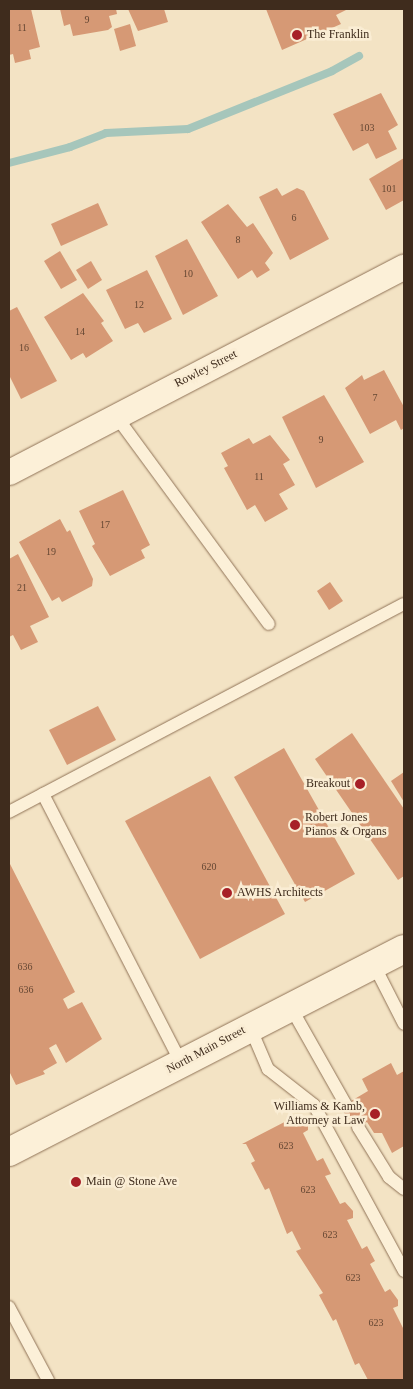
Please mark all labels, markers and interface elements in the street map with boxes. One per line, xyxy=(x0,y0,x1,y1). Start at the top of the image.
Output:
house number: 9 xyxy=(84,14,90,26)
house number: 11 xyxy=(17,22,27,34)
place label: The Franklin xyxy=(307,28,369,42)
marker: The Franklin xyxy=(291,29,303,41)
house number: 103 xyxy=(360,122,374,134)
house number: 101 xyxy=(382,183,396,195)
house number: 6 xyxy=(292,212,296,224)
house number: 8 xyxy=(236,234,240,246)
house number: 10 xyxy=(183,268,193,280)
house number: 12 xyxy=(134,299,144,311)
house number: 14 xyxy=(75,326,85,338)
house number: 16 xyxy=(19,342,29,354)
street label: Rowley Street xyxy=(172,347,240,391)
house number: 7 xyxy=(372,392,378,404)
house number: 9 xyxy=(318,434,324,446)
house number: 11 xyxy=(254,471,264,483)
house number: 17 xyxy=(100,519,110,531)
house number: 19 xyxy=(46,546,56,558)
house number: 21 xyxy=(17,582,27,594)
place label: Breakout xyxy=(306,777,350,791)
marker: Breakout xyxy=(354,778,366,790)
place label: Robert Jones Pianos & Organs xyxy=(305,811,387,839)
marker: Robert Jones Pianos & Organs xyxy=(289,819,301,831)
house number: 620 xyxy=(202,861,216,873)
place label: AWHS Architects xyxy=(237,886,324,900)
marker: AWHS Architects xyxy=(221,887,233,899)
house number: 636 xyxy=(18,961,32,973)
house number: 636 xyxy=(18,984,34,996)
street label: North Main Street xyxy=(164,1023,248,1077)
place label: Williams & Kamb, Attorney at Law xyxy=(274,1100,365,1128)
marker: Williams & Kamb, Attorney at Law xyxy=(369,1108,381,1120)
house number: 623 xyxy=(278,1140,294,1152)
place label: Main @ Stone Ave xyxy=(86,1175,178,1189)
marker: Main @ Stone Ave xyxy=(70,1176,82,1188)
house number: 623 xyxy=(300,1184,316,1196)
house number: 623 xyxy=(322,1229,338,1241)
house number: 623 xyxy=(346,1272,360,1284)
house number: 623 xyxy=(368,1317,384,1329)

